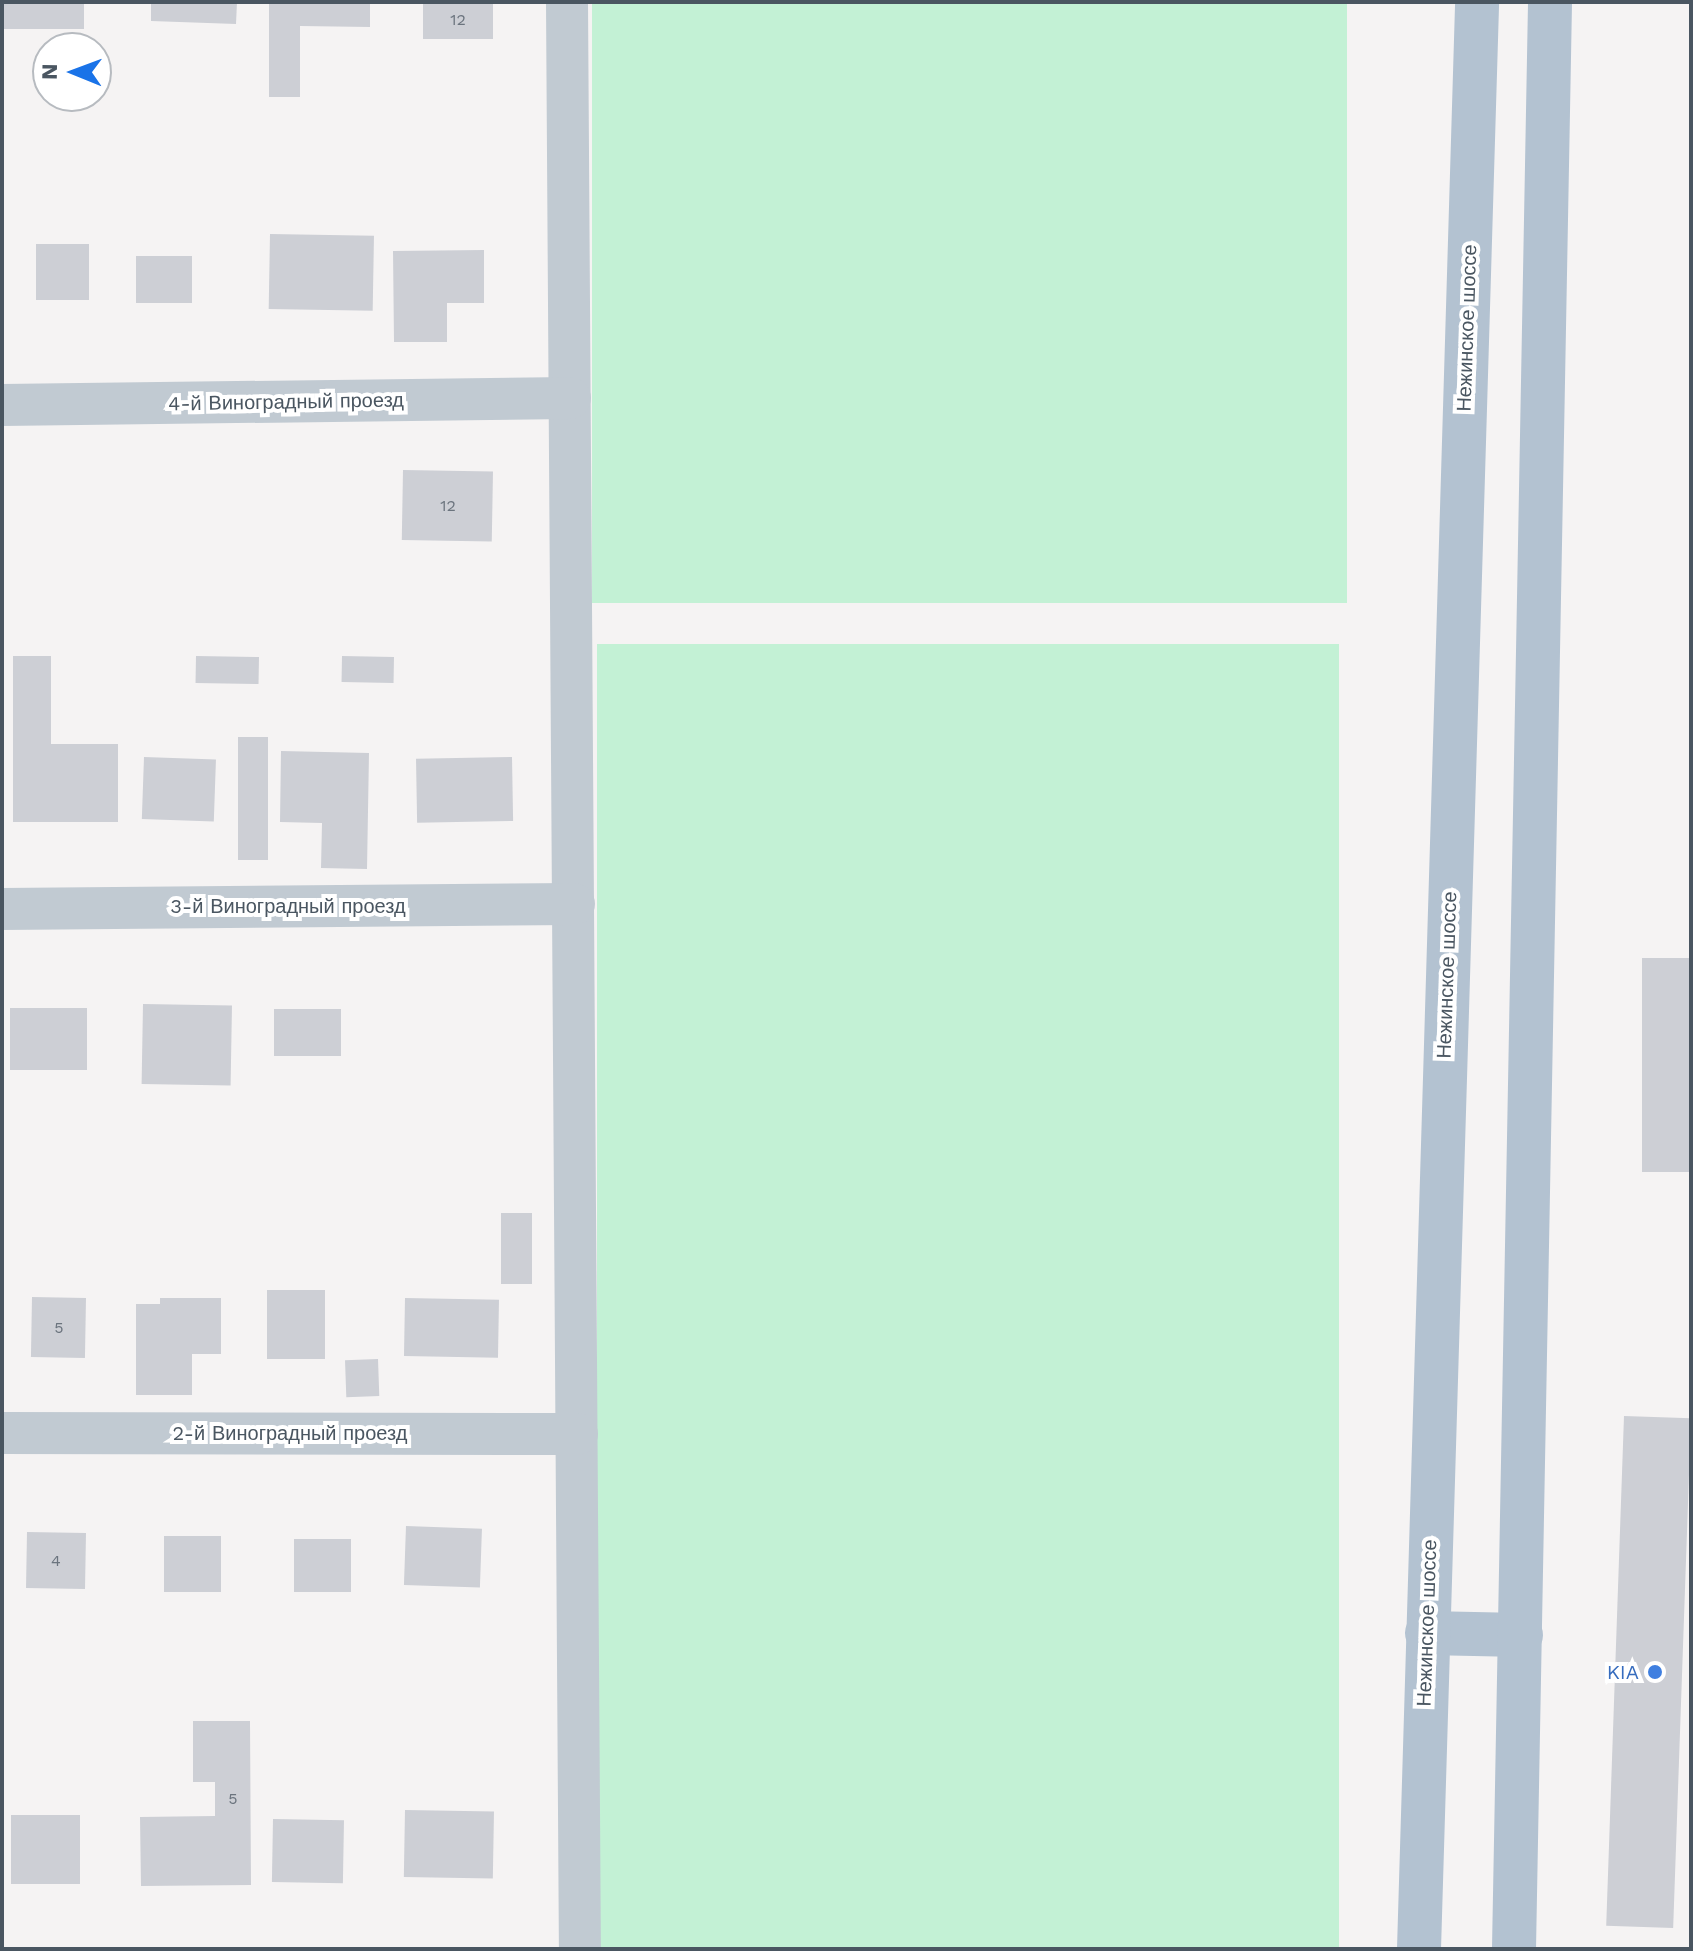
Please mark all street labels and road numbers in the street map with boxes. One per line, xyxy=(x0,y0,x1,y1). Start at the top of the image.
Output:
street label: Нежинское шоссе xyxy=(1452,244,1482,412)
street label: 4-й Виноградный проезд xyxy=(168,388,404,416)
street label: Нежинское шоссе xyxy=(1432,891,1462,1059)
street label: 3-й Виноградный проезд xyxy=(170,894,406,918)
street label: 2-й Виноградный проезд xyxy=(173,1421,407,1445)
street label: Нежинское шоссе xyxy=(1412,1539,1442,1707)

